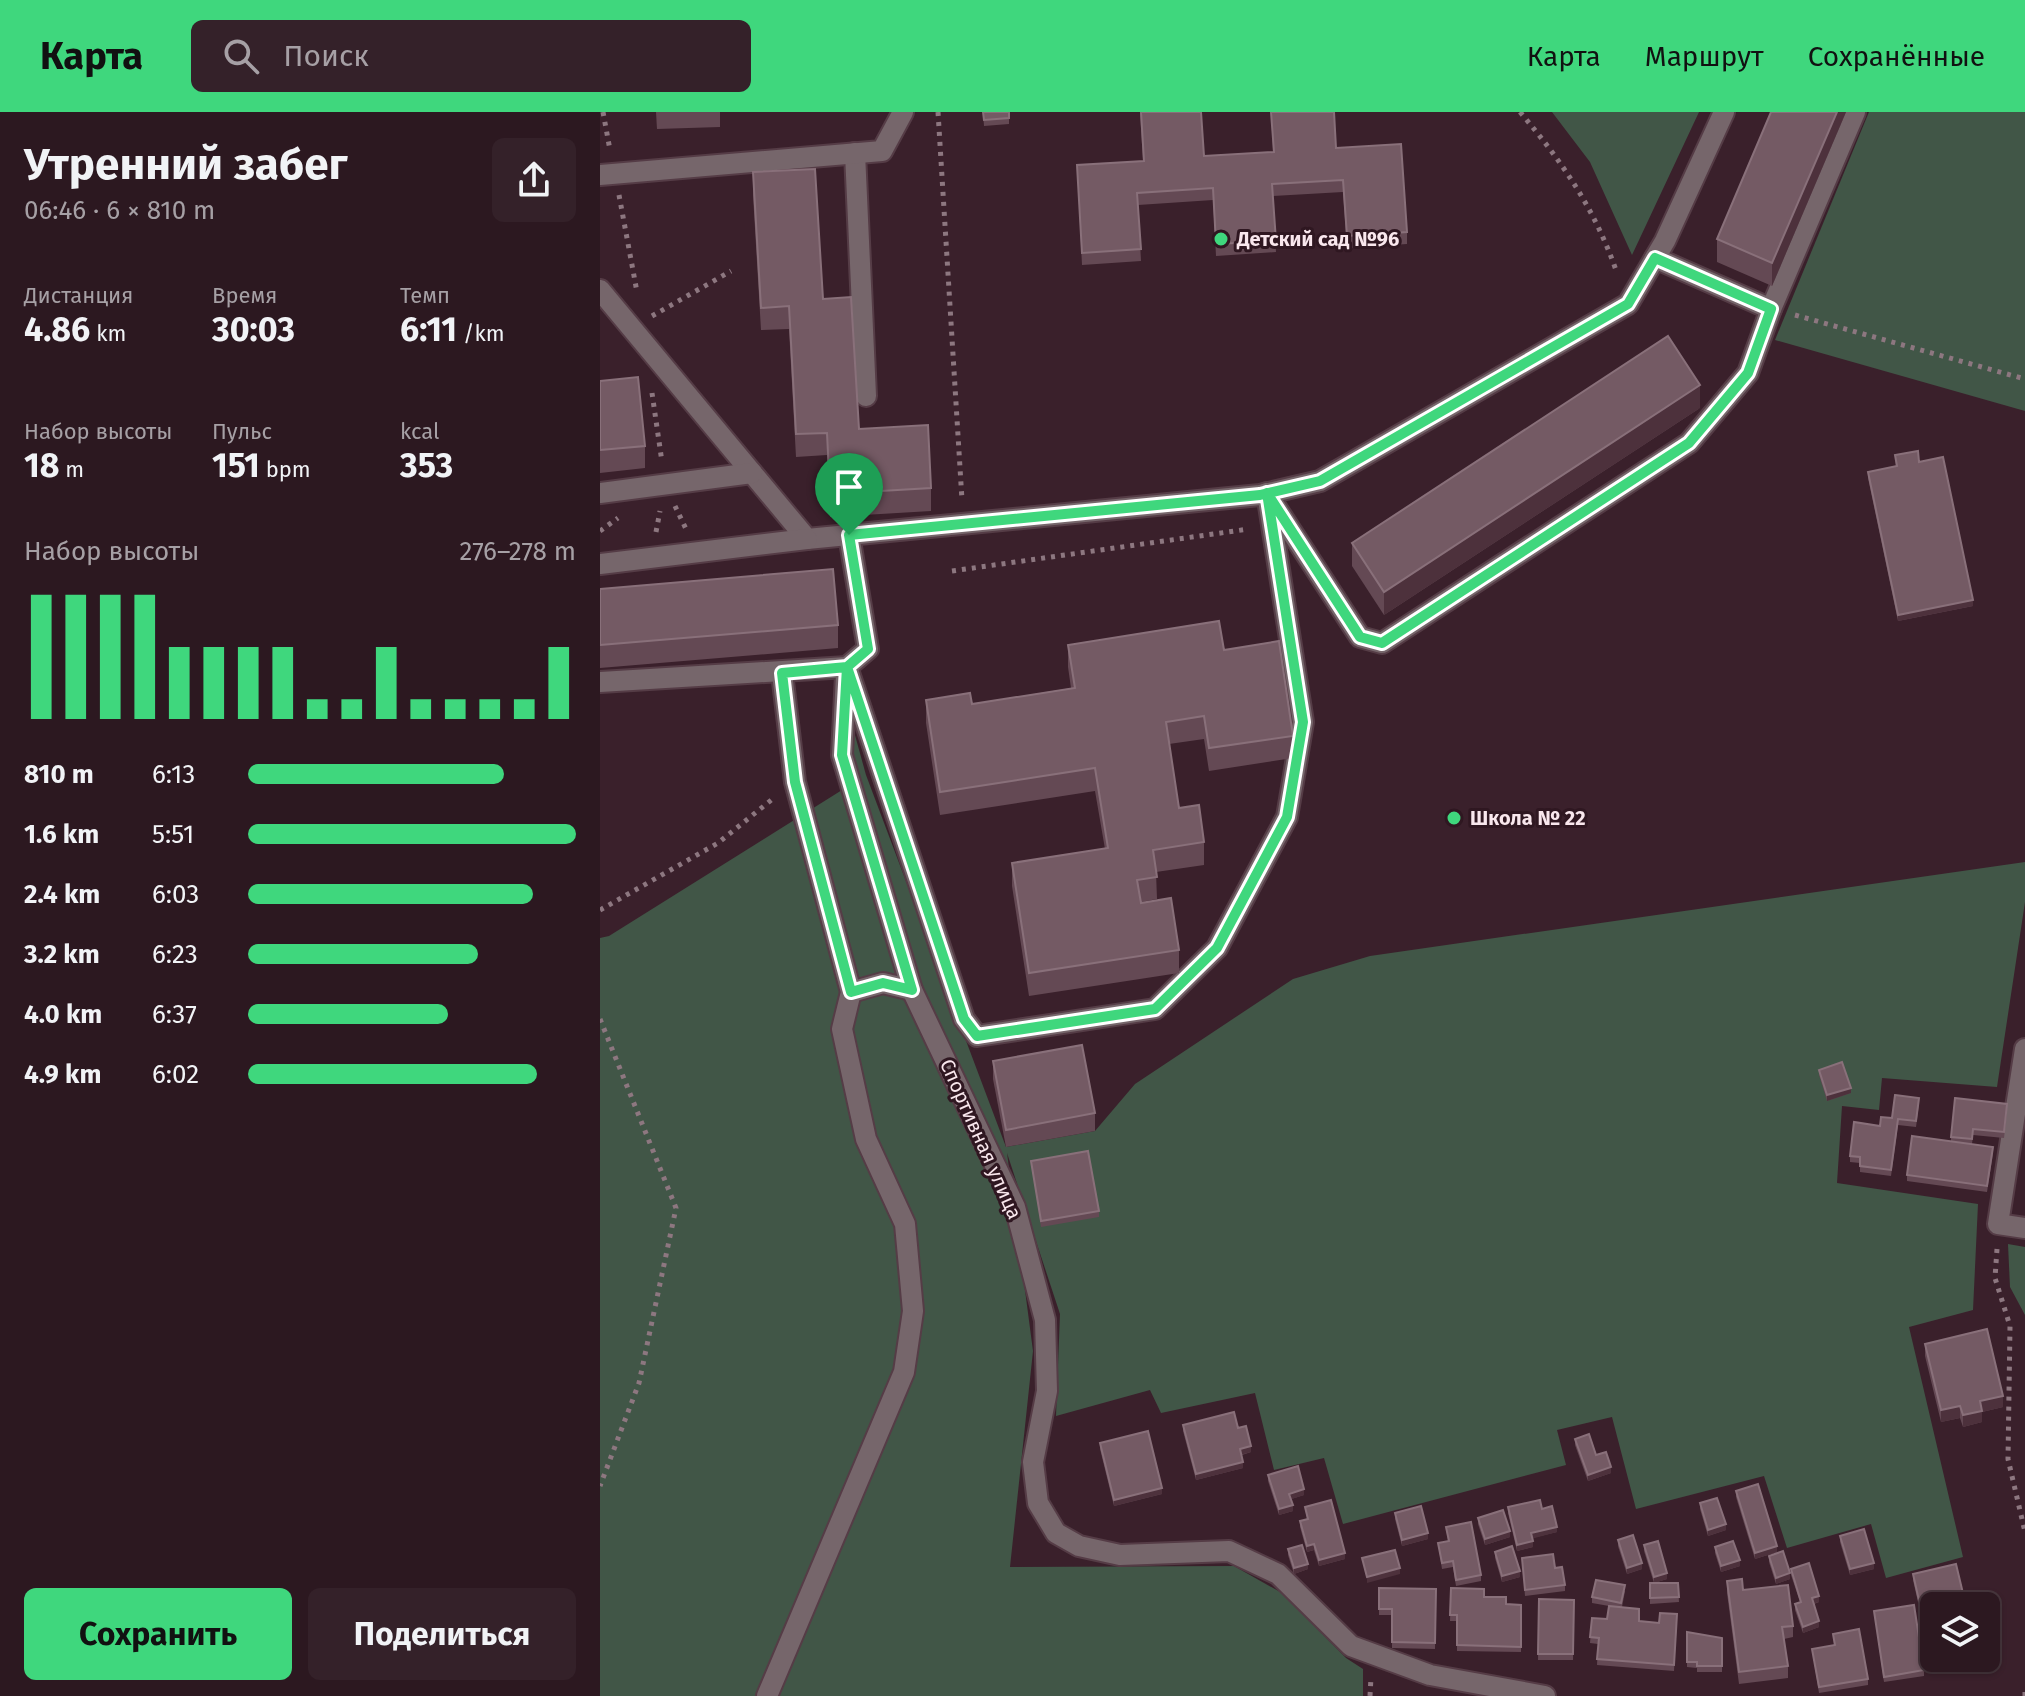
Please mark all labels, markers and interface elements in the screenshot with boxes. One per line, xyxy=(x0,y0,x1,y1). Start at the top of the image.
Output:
search box xyxy=(191,20,751,92)
text: Карта xyxy=(40,33,143,79)
icon: search xyxy=(219,34,263,78)
text: Поиск xyxy=(283,38,369,74)
text: Карта xyxy=(1527,40,1601,73)
text: Маршрут xyxy=(1645,40,1764,73)
text: Сохранённые xyxy=(1808,40,1985,73)
text: Утренний забег xyxy=(24,138,348,191)
button: share xyxy=(492,138,576,222)
text: 06:46 · 6 × 810 m xyxy=(24,195,215,226)
place label: Детский сад №96 xyxy=(1236,227,1399,251)
marker: Детский сад №96 xyxy=(1212,230,1230,248)
text: Дистанция xyxy=(24,282,133,309)
text: Время xyxy=(212,282,277,309)
text: Темп xyxy=(400,282,450,309)
text: 4.86 xyxy=(24,309,90,350)
text: 30:03 xyxy=(212,309,295,350)
text: 6:11 xyxy=(400,309,457,350)
text: km xyxy=(90,320,126,347)
text: /km xyxy=(457,320,505,347)
text: Набор высоты xyxy=(24,418,172,445)
text: Пульс xyxy=(212,418,272,445)
text: kcal xyxy=(400,418,440,445)
text: 18 xyxy=(24,445,60,486)
text: 151 xyxy=(212,445,260,486)
text: 353 xyxy=(400,445,453,486)
pin xyxy=(815,453,883,535)
text: m xyxy=(60,456,84,483)
text: bpm xyxy=(260,456,311,483)
icon: arrive xyxy=(827,465,871,509)
text: Набор высоты xyxy=(24,536,199,567)
text: 276–278 m xyxy=(460,536,576,567)
text: 810 m xyxy=(24,759,94,790)
text: 6:13 xyxy=(152,759,195,790)
place label: Школа № 22 xyxy=(1470,806,1586,830)
marker: Школа № 22 xyxy=(1445,809,1463,827)
text: 1.6 km xyxy=(24,819,99,850)
text: 5:51 xyxy=(152,819,194,850)
text: 2.4 km xyxy=(24,879,100,910)
text: 6:03 xyxy=(152,879,199,910)
text: 3.2 km xyxy=(24,939,100,970)
text: 6:23 xyxy=(152,939,198,970)
text: 4.0 km xyxy=(24,999,102,1030)
text: 6:37 xyxy=(152,999,197,1030)
street label: Спортивная улица xyxy=(935,1055,1027,1223)
text: 4.9 km xyxy=(24,1059,101,1090)
text: 6:02 xyxy=(152,1059,199,1090)
button: Сохранить xyxy=(24,1588,292,1680)
button: Поделиться xyxy=(308,1588,576,1680)
map controls xyxy=(1920,1592,2000,1672)
button: layers xyxy=(1920,1592,2000,1672)

